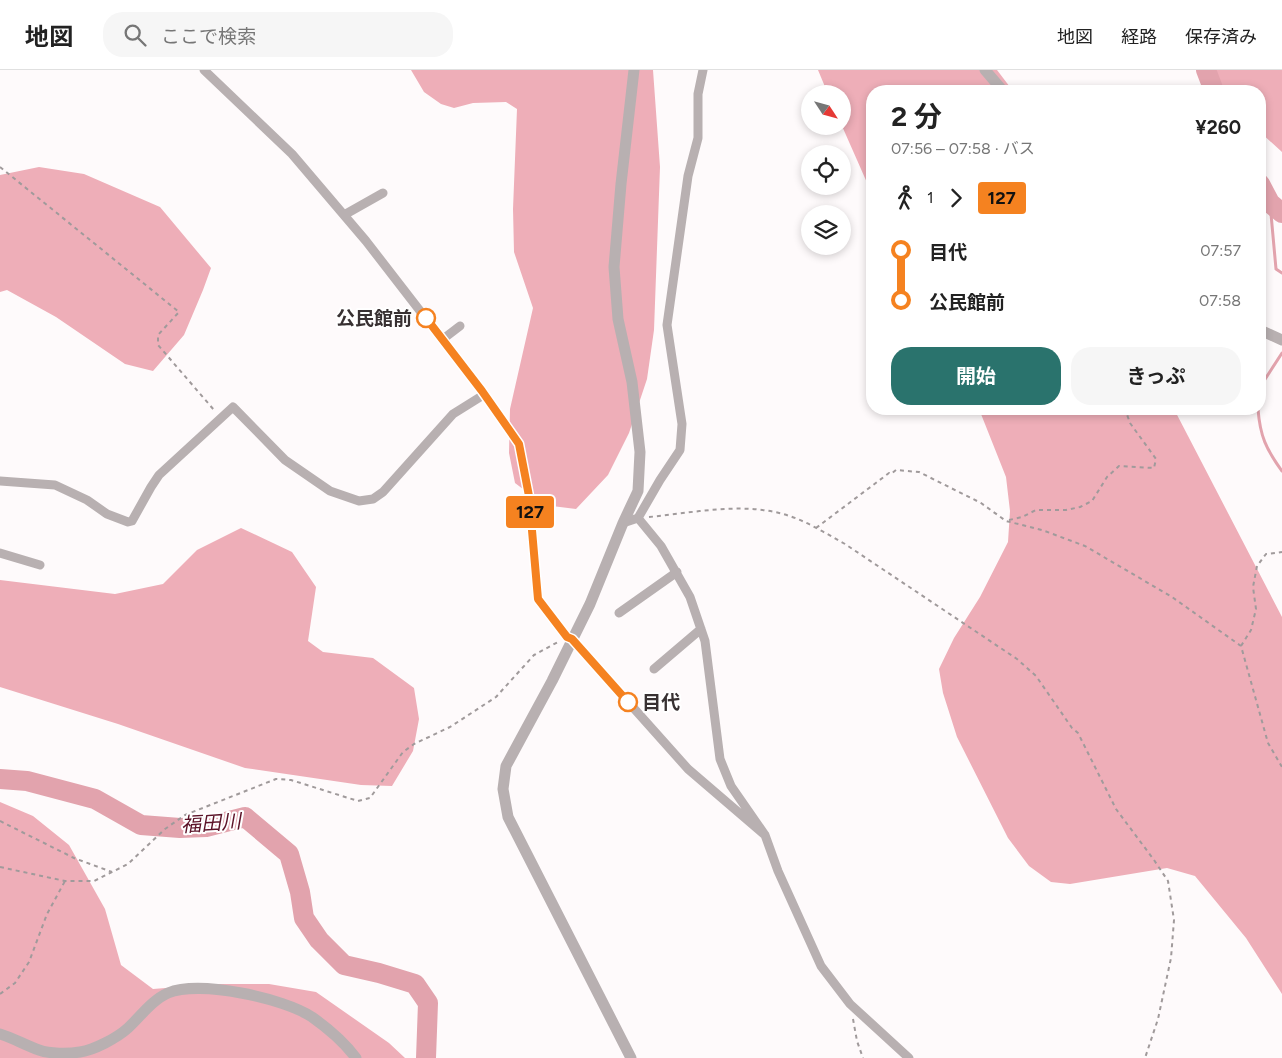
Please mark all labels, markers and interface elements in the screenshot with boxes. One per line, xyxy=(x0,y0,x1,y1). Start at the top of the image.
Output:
search box xyxy=(103,12,453,57)
icon: search xyxy=(121,21,149,49)
text: 地図 xyxy=(25,22,73,51)
text: ここで検索 xyxy=(161,25,256,48)
text: 地図 xyxy=(1057,26,1093,48)
text: 経路 xyxy=(1121,26,1157,48)
text: 保存済み xyxy=(1185,26,1257,48)
north arrow xyxy=(801,85,851,135)
map controls xyxy=(801,85,851,255)
text: 2 分 xyxy=(891,99,942,133)
text: ¥260 xyxy=(1195,116,1241,139)
text: 07:56 – 07:58 · バス xyxy=(891,139,1035,158)
button: locate xyxy=(801,145,851,195)
icon: walk xyxy=(891,184,919,212)
icon: forward xyxy=(942,184,970,212)
text: 127 xyxy=(988,187,1016,209)
text: 1 xyxy=(927,188,934,207)
button: layers xyxy=(801,205,851,255)
text: 目代 xyxy=(929,241,967,264)
text: 07:57 xyxy=(1200,241,1241,260)
text: 公民館前 xyxy=(929,291,1005,314)
text: 07:58 xyxy=(1199,291,1241,310)
place label: 公民館前 xyxy=(336,307,412,330)
marker: 公民館前 xyxy=(416,308,436,328)
button: 開始 xyxy=(891,347,1061,405)
button: きっぷ xyxy=(1071,347,1241,405)
line badge: 127 xyxy=(501,496,559,528)
text: 127 xyxy=(516,501,544,523)
place label: 目代 xyxy=(642,691,680,714)
marker: 目代 xyxy=(618,692,638,712)
water label: 福田川 xyxy=(180,809,244,837)

